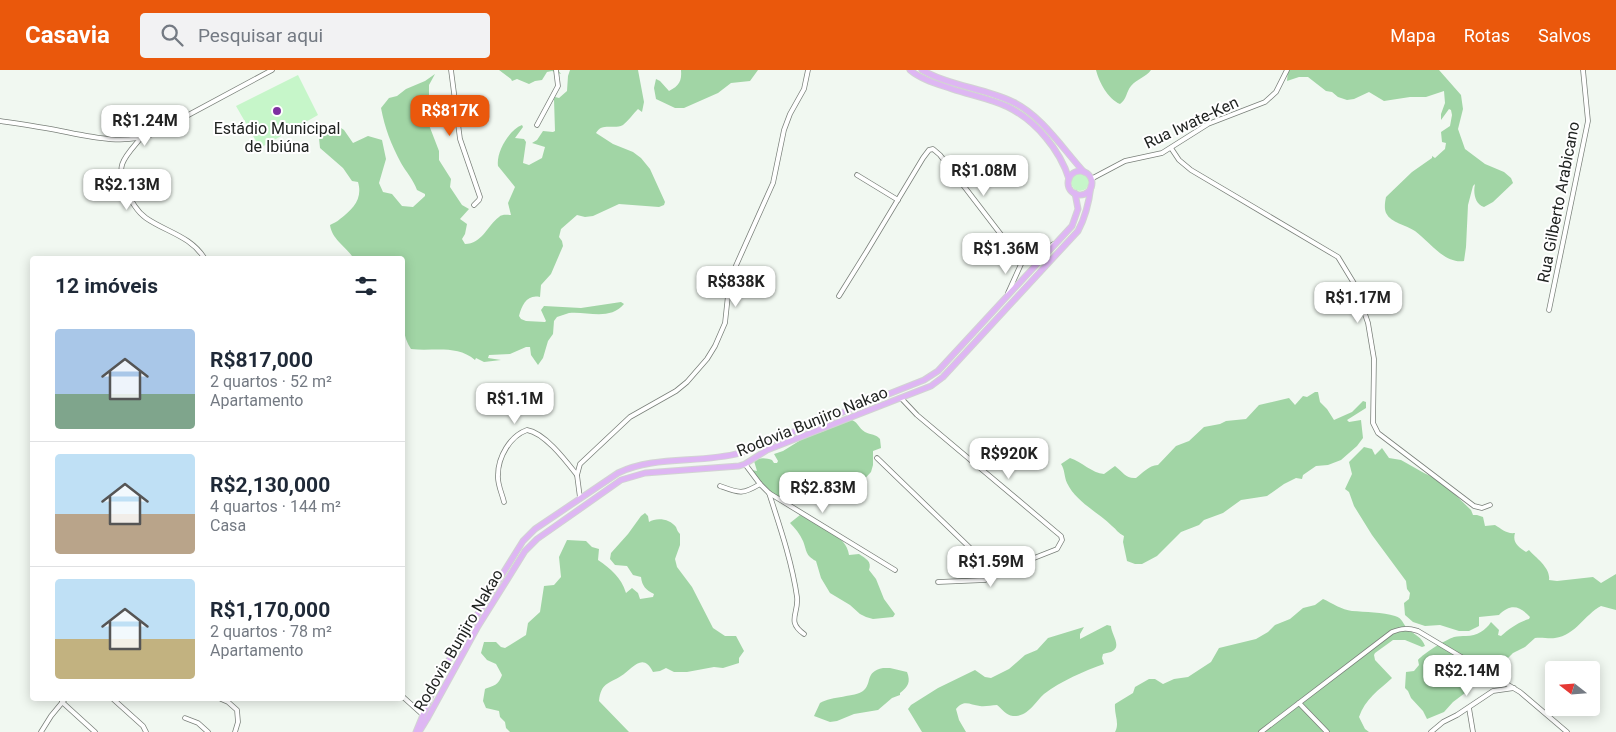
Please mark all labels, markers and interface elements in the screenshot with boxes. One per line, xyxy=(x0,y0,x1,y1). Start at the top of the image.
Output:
search box xyxy=(140,13,490,58)
text: Casavia xyxy=(25,21,110,49)
icon: search xyxy=(158,21,186,49)
text: Pesquisar aqui xyxy=(198,24,323,47)
text: Mapa xyxy=(1390,25,1436,46)
text: Rotas xyxy=(1464,25,1510,46)
text: Salvos xyxy=(1538,25,1591,46)
street label: Rua Iwate-Ken xyxy=(1141,92,1241,153)
pin: R$817K xyxy=(409,94,491,137)
text: R$817K xyxy=(421,101,479,120)
pin: R$1.24M xyxy=(99,104,191,147)
marker: Estádio Municipal de Ibiúna xyxy=(271,105,283,117)
text: R$1.24M xyxy=(112,111,178,130)
place label: Estádio Municipal de Ibiúna xyxy=(214,119,340,156)
street label: Rua Gilberto Arabicano xyxy=(1534,120,1583,284)
pin: R$1.08M xyxy=(938,154,1030,197)
text: R$1.08M xyxy=(951,161,1017,180)
pin: R$2.13M xyxy=(81,168,173,211)
text: R$2.13M xyxy=(94,175,160,194)
pin: R$1.36M xyxy=(960,232,1052,275)
text: R$1.36M xyxy=(973,239,1039,258)
pin: R$838K xyxy=(695,266,777,308)
icon: filters xyxy=(352,272,380,300)
text: R$838K xyxy=(707,272,765,291)
text: 12 imóveis xyxy=(55,274,158,298)
pin: R$1.17M xyxy=(1312,282,1404,324)
text: R$1.17M xyxy=(1325,288,1391,307)
text: R$817,000 xyxy=(210,348,313,372)
icon: home xyxy=(95,349,155,409)
text: 2 quartos · 52 m² xyxy=(210,372,332,391)
pin: R$1.1M xyxy=(474,382,556,425)
street label: Rodovia Bunjiro Nakao xyxy=(734,382,890,460)
text: R$1.1M xyxy=(487,389,543,408)
text: Apartamento xyxy=(210,391,303,410)
pin: R$920K xyxy=(968,438,1050,480)
text: R$920K xyxy=(980,444,1038,463)
pin: R$2.83M xyxy=(777,472,869,514)
text: R$2,130,000 xyxy=(210,473,330,497)
icon: home xyxy=(95,474,155,534)
text: R$2.83M xyxy=(790,478,856,497)
text: 4 quartos · 144 m² xyxy=(210,497,341,516)
text: Casa xyxy=(210,516,246,535)
pin: R$1.59M xyxy=(945,546,1037,588)
text: R$1.59M xyxy=(958,552,1024,571)
street label: Rodovia Bunjiro Nakao xyxy=(410,566,507,715)
text: R$1,170,000 xyxy=(210,598,330,622)
icon: home xyxy=(95,599,155,659)
text: 2 quartos · 78 m² xyxy=(210,622,332,641)
text: Apartamento xyxy=(210,641,303,660)
pin: R$2.14M xyxy=(1421,654,1513,697)
text: R$2.14M xyxy=(1434,661,1500,680)
north arrow xyxy=(1545,661,1600,716)
map controls xyxy=(1545,661,1600,716)

